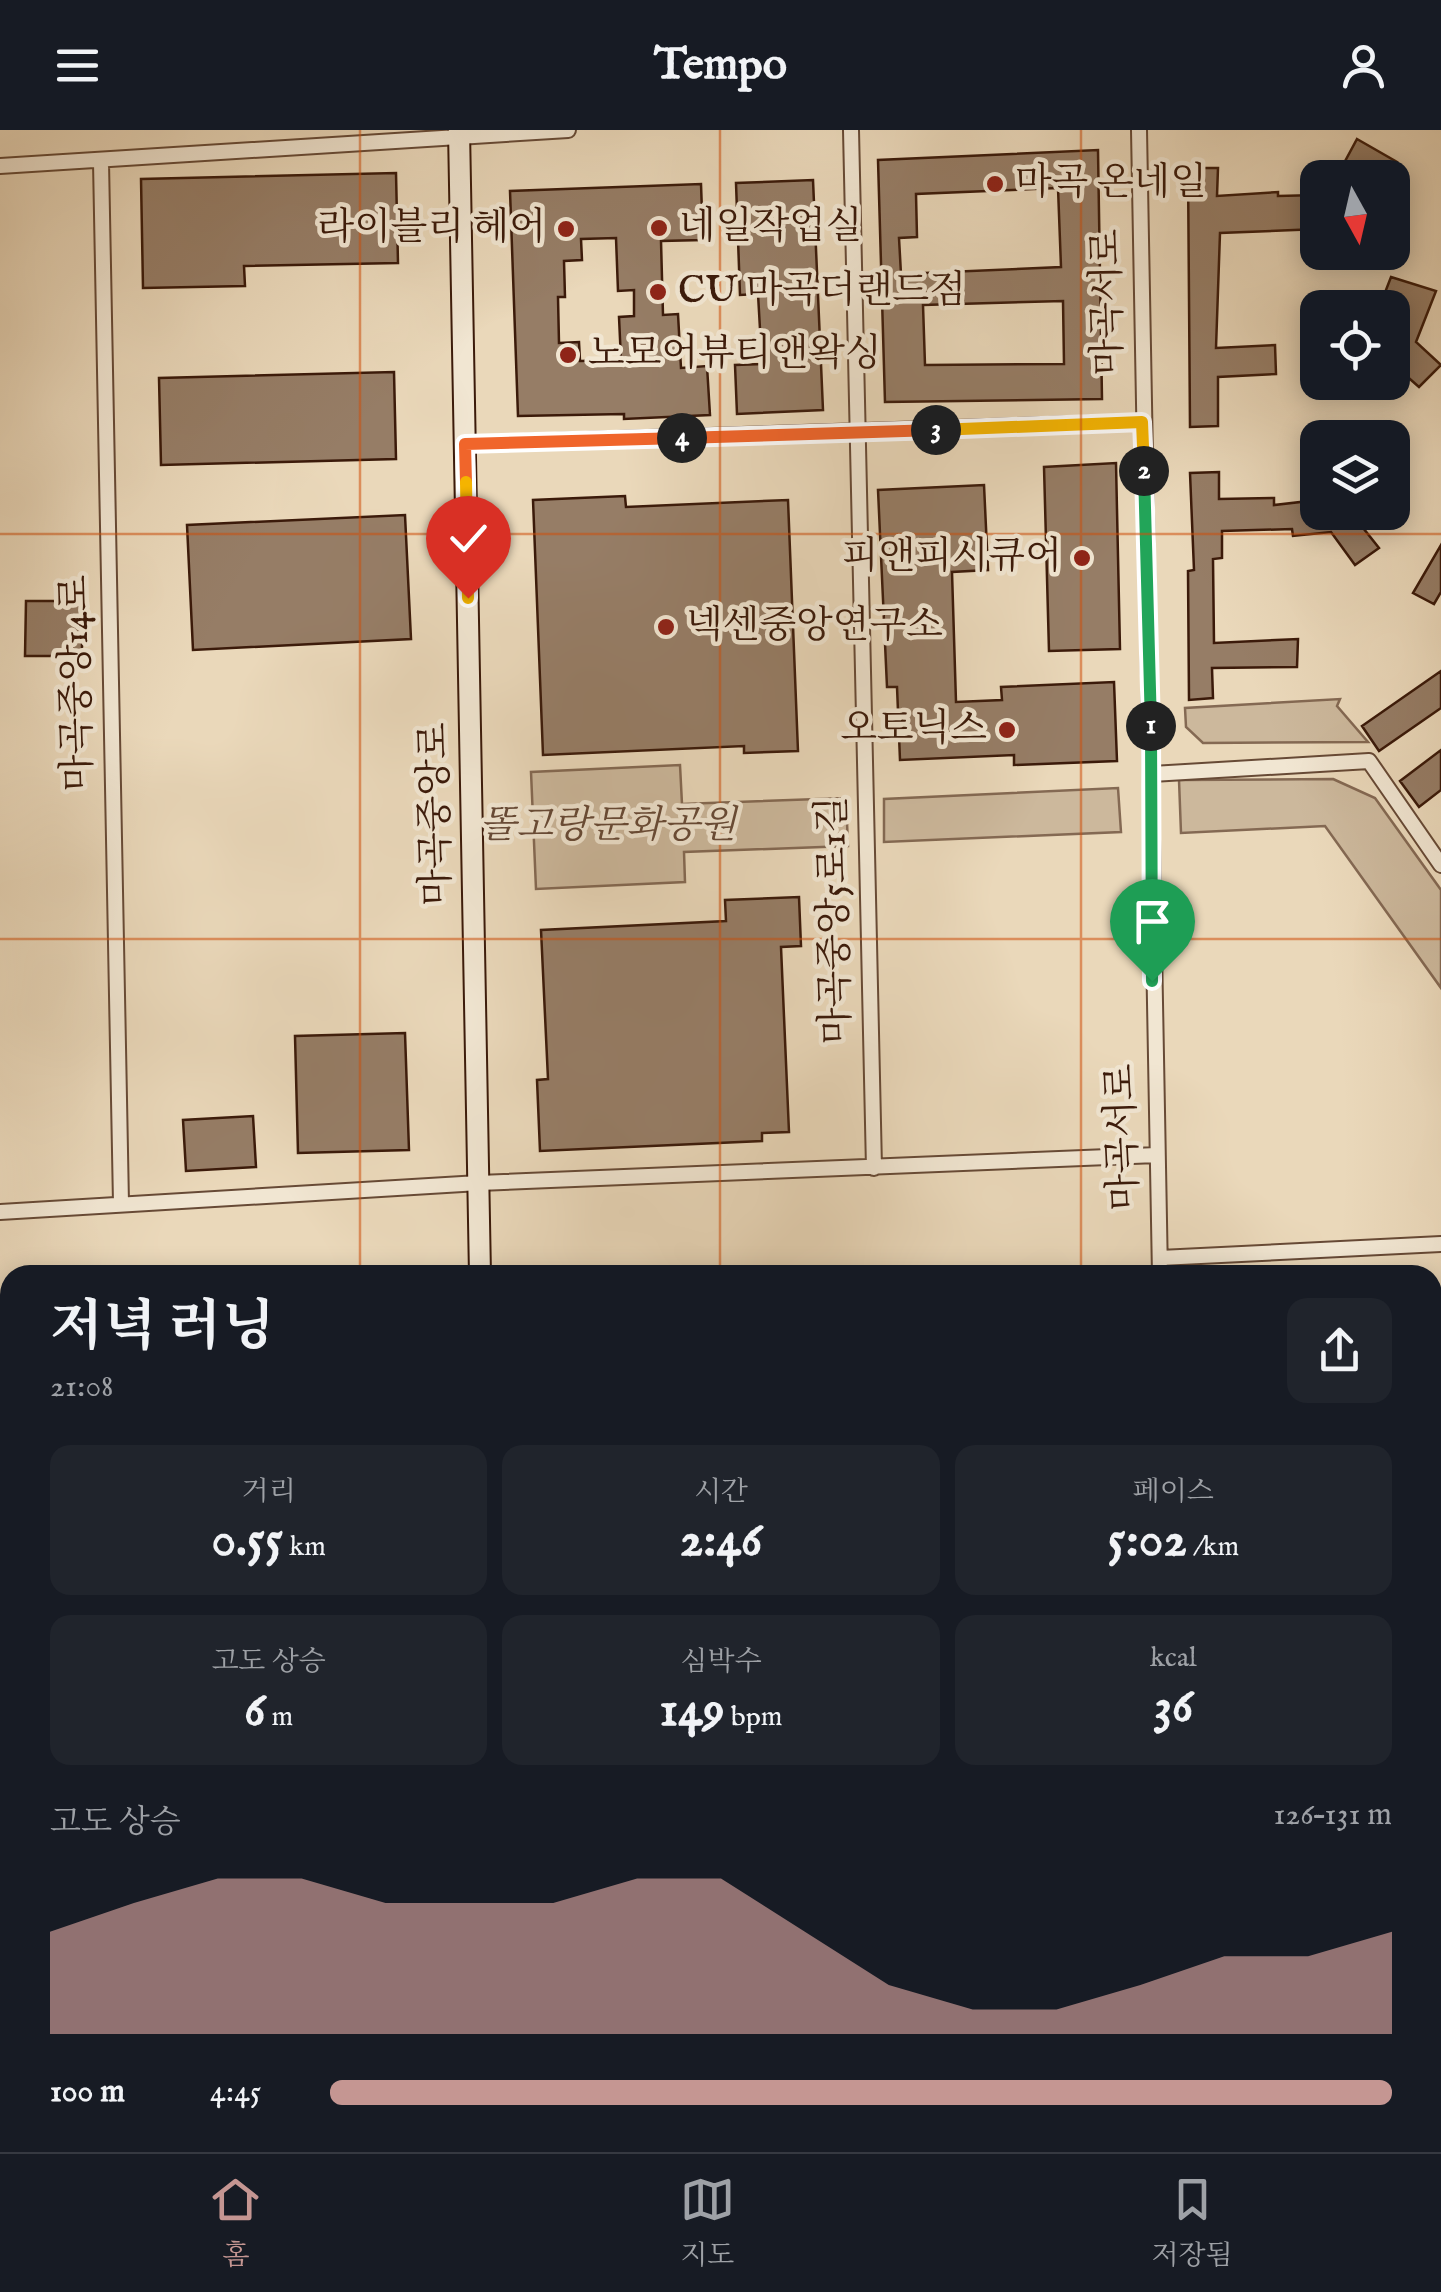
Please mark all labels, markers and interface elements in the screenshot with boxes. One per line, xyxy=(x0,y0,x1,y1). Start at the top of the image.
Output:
text: Tempo xyxy=(654,37,787,94)
icon: menu xyxy=(50,38,105,93)
icon: person xyxy=(1336,38,1391,93)
place label: 마곡 온네일 xyxy=(1015,160,1207,208)
north arrow xyxy=(1300,160,1410,270)
map controls xyxy=(1300,160,1410,530)
marker: 마곡 온네일 xyxy=(984,173,1006,195)
place label: 네일작업실 xyxy=(679,204,863,252)
place label: 라이블리 헤어 xyxy=(317,205,546,253)
marker: 네일작업실 xyxy=(648,217,670,239)
marker: 라이블리 헤어 xyxy=(555,218,577,240)
street label: 마곡서로 xyxy=(1084,228,1134,376)
place label: CU 마곡더랜드점 xyxy=(678,268,966,316)
marker: CU 마곡더랜드점 xyxy=(647,281,669,303)
button: locate xyxy=(1300,290,1410,400)
place label: 노모어뷰티앤왁싱 xyxy=(588,331,882,379)
marker: 노모어뷰티앤왁싱 xyxy=(557,344,579,366)
pin: 3 xyxy=(911,405,961,455)
text: 3 xyxy=(931,412,941,447)
pin: 4 xyxy=(657,413,707,463)
text: 4 xyxy=(675,420,689,455)
button: layers xyxy=(1300,420,1410,530)
pin: 2 xyxy=(1119,446,1169,496)
text: 2 xyxy=(1137,453,1151,488)
pin xyxy=(426,496,511,599)
icon: check xyxy=(441,511,496,566)
place label: 피앤피시큐어 xyxy=(842,534,1062,582)
marker: 피앤피시큐어 xyxy=(1071,547,1093,569)
street label: 마곡중앙14로 xyxy=(52,574,104,792)
place label: 넥센중앙연구소 xyxy=(686,603,943,651)
marker: 넥센중앙연구소 xyxy=(655,616,677,638)
pin: 1 xyxy=(1126,701,1176,751)
place label: 오토닉스 xyxy=(840,706,987,754)
text: 1 xyxy=(1146,708,1156,743)
marker: 오토닉스 xyxy=(996,719,1018,741)
street label: 마곡중앙로 xyxy=(411,722,463,906)
street label: 마곡중앙5로1길 xyxy=(810,796,862,1044)
park label: 똘고랑문화공원 xyxy=(480,803,739,851)
pin xyxy=(1110,879,1195,982)
icon: arrive xyxy=(1125,894,1180,949)
street label: 마곡서로 xyxy=(1097,1063,1151,1211)
text: 저녁 러닝 xyxy=(50,1294,275,1364)
button: share xyxy=(1287,1298,1392,1403)
text: 21:08 xyxy=(50,1367,114,1408)
text: 거리 xyxy=(242,1475,296,1510)
text: 시간 xyxy=(694,1475,748,1510)
text: 페이스 xyxy=(1133,1475,1214,1510)
text: 0.55 xyxy=(212,1510,283,1573)
text: 2:46 xyxy=(680,1510,762,1573)
text: 5:02 xyxy=(1108,1510,1187,1573)
text: km xyxy=(283,1530,326,1565)
text: /km xyxy=(1187,1530,1239,1565)
text: kcal xyxy=(1150,1641,1197,1676)
text: 고도 상승 xyxy=(212,1645,326,1680)
text: 심박수 xyxy=(680,1645,762,1680)
text: 36 xyxy=(1153,1676,1193,1739)
text: 6 xyxy=(244,1680,265,1743)
text: 149 xyxy=(660,1680,725,1743)
text: m xyxy=(265,1700,293,1735)
text: bpm xyxy=(725,1700,782,1735)
text: 126–131 m xyxy=(1273,1795,1392,1836)
text: 고도 상승 xyxy=(50,1803,181,1844)
text: 100 m xyxy=(50,2072,125,2113)
text: 4:45 xyxy=(210,2072,261,2113)
tab: 홈 xyxy=(208,2172,263,2274)
tab: 지도 xyxy=(680,2172,735,2274)
tab: 저장됨 xyxy=(1152,2172,1233,2274)

